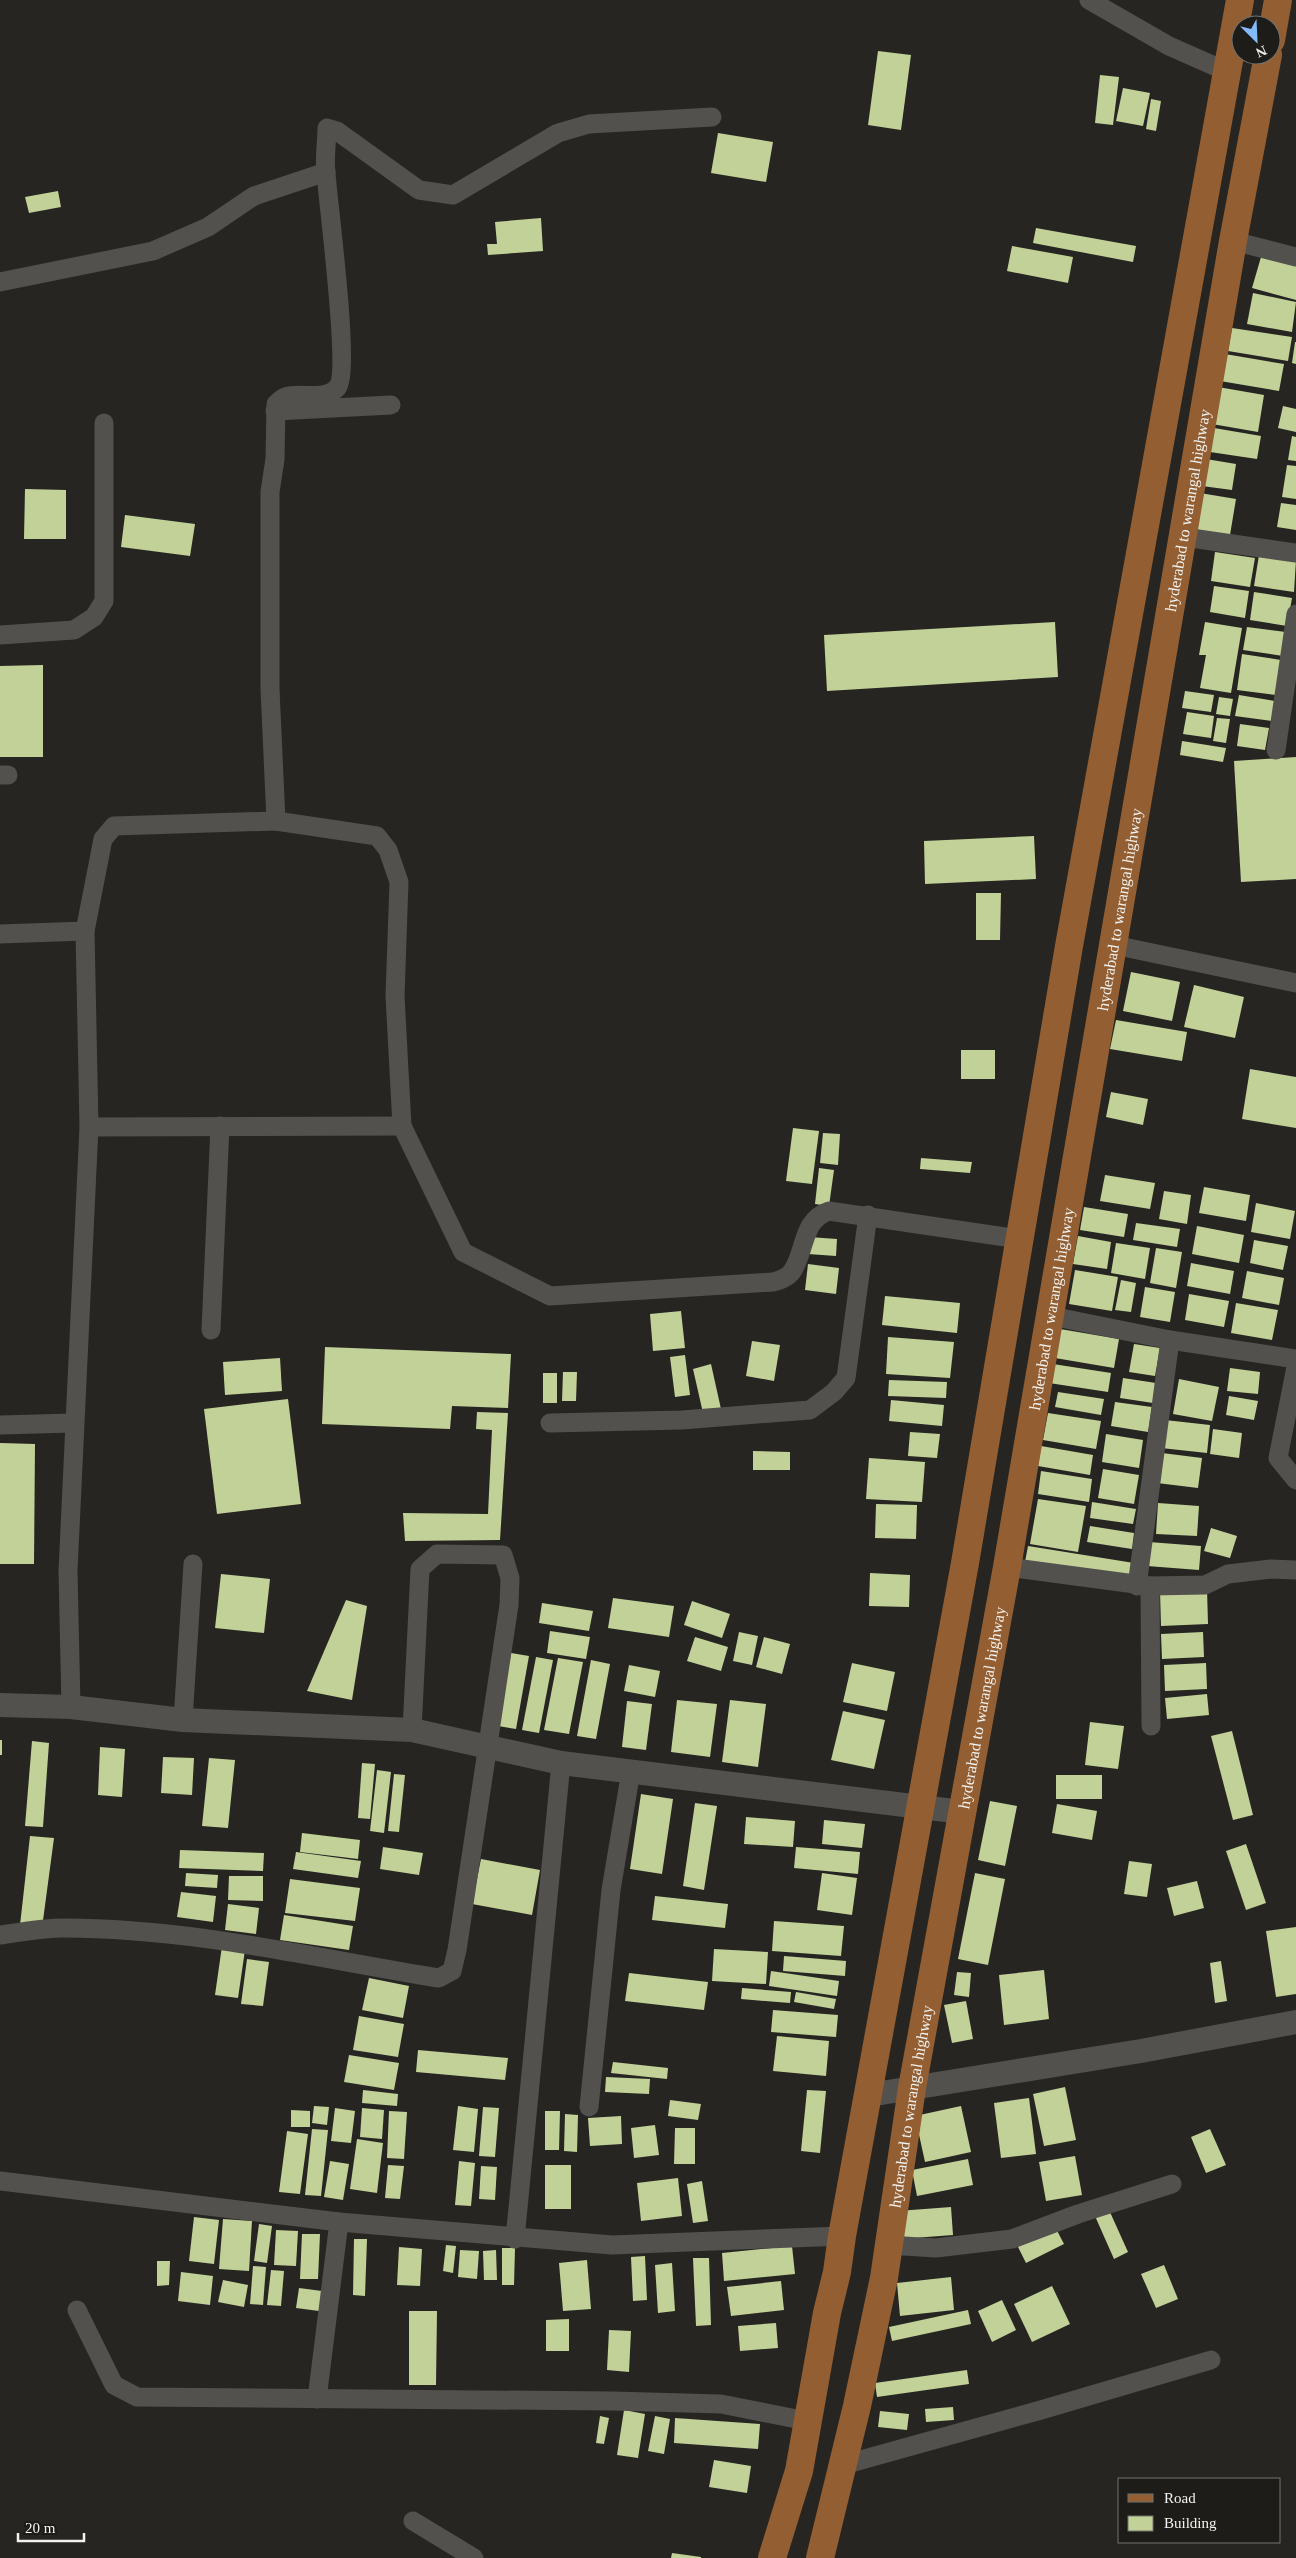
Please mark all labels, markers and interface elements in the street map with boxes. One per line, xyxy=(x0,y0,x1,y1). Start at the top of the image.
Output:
north arrow xyxy=(1231,15,1281,65)
text: N xyxy=(1253,43,1269,60)
street label: hyderabad to warangal highway xyxy=(1162,408,1214,613)
street label: hyderabad to warangal highway xyxy=(1094,807,1146,1012)
street label: hyderabad to warangal highway xyxy=(1026,1206,1078,1411)
street label: hyderabad to warangal highway xyxy=(955,1605,1010,1810)
street label: hyderabad to warangal highway xyxy=(886,2004,937,2209)
legend xyxy=(1118,2478,1281,2543)
text: Road xyxy=(1164,2490,1196,2506)
scale bar xyxy=(18,2510,84,2542)
text: Building xyxy=(1164,2515,1217,2531)
text: 20 m xyxy=(25,2520,56,2536)

